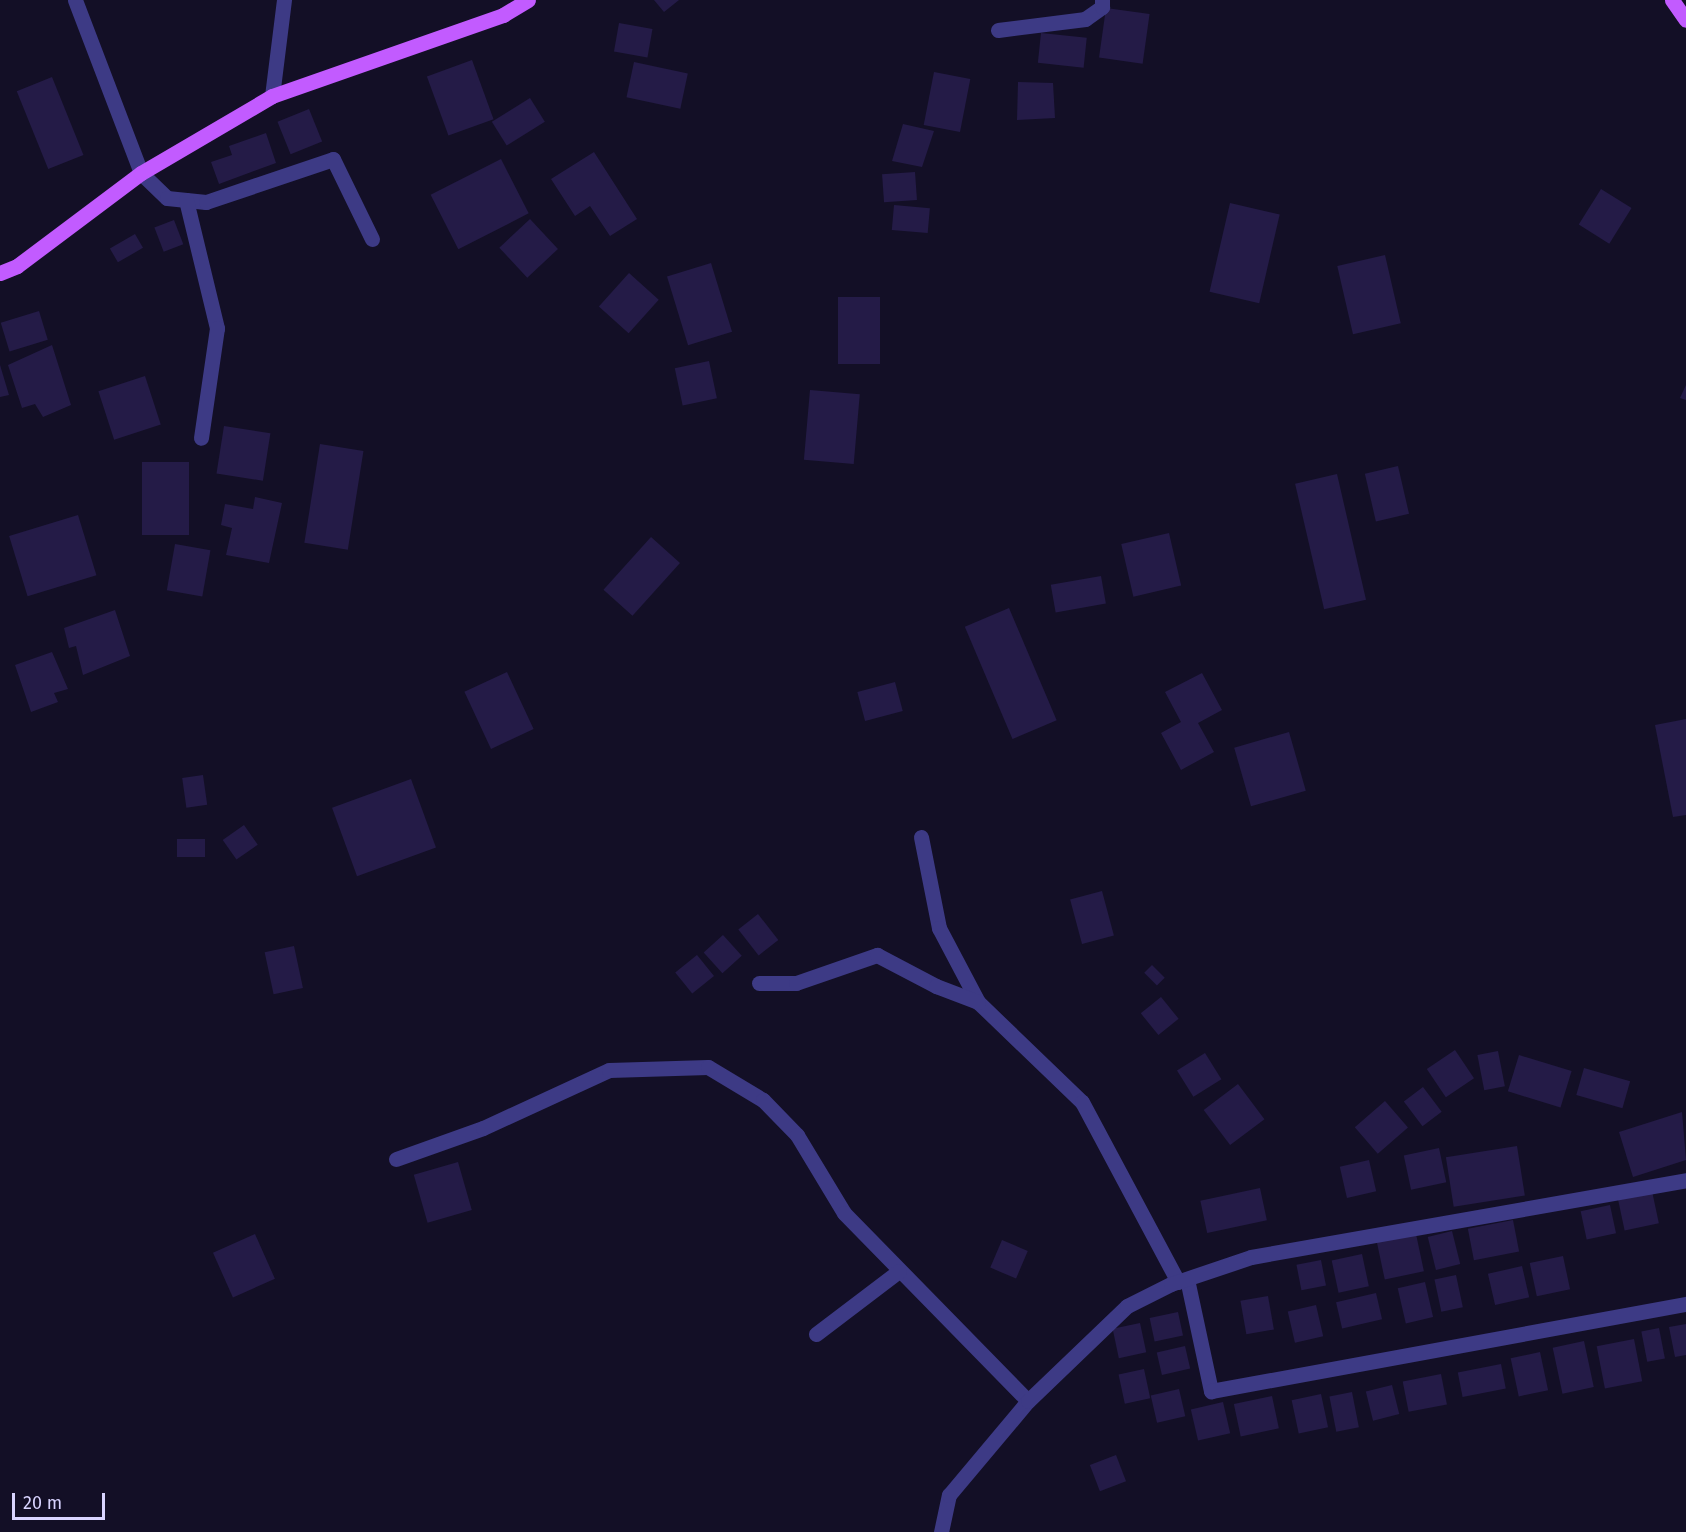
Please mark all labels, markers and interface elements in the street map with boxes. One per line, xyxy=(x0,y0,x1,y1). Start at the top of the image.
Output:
scale bar xyxy=(15,1481,108,1519)
text: 20 m xyxy=(23,1492,62,1514)

